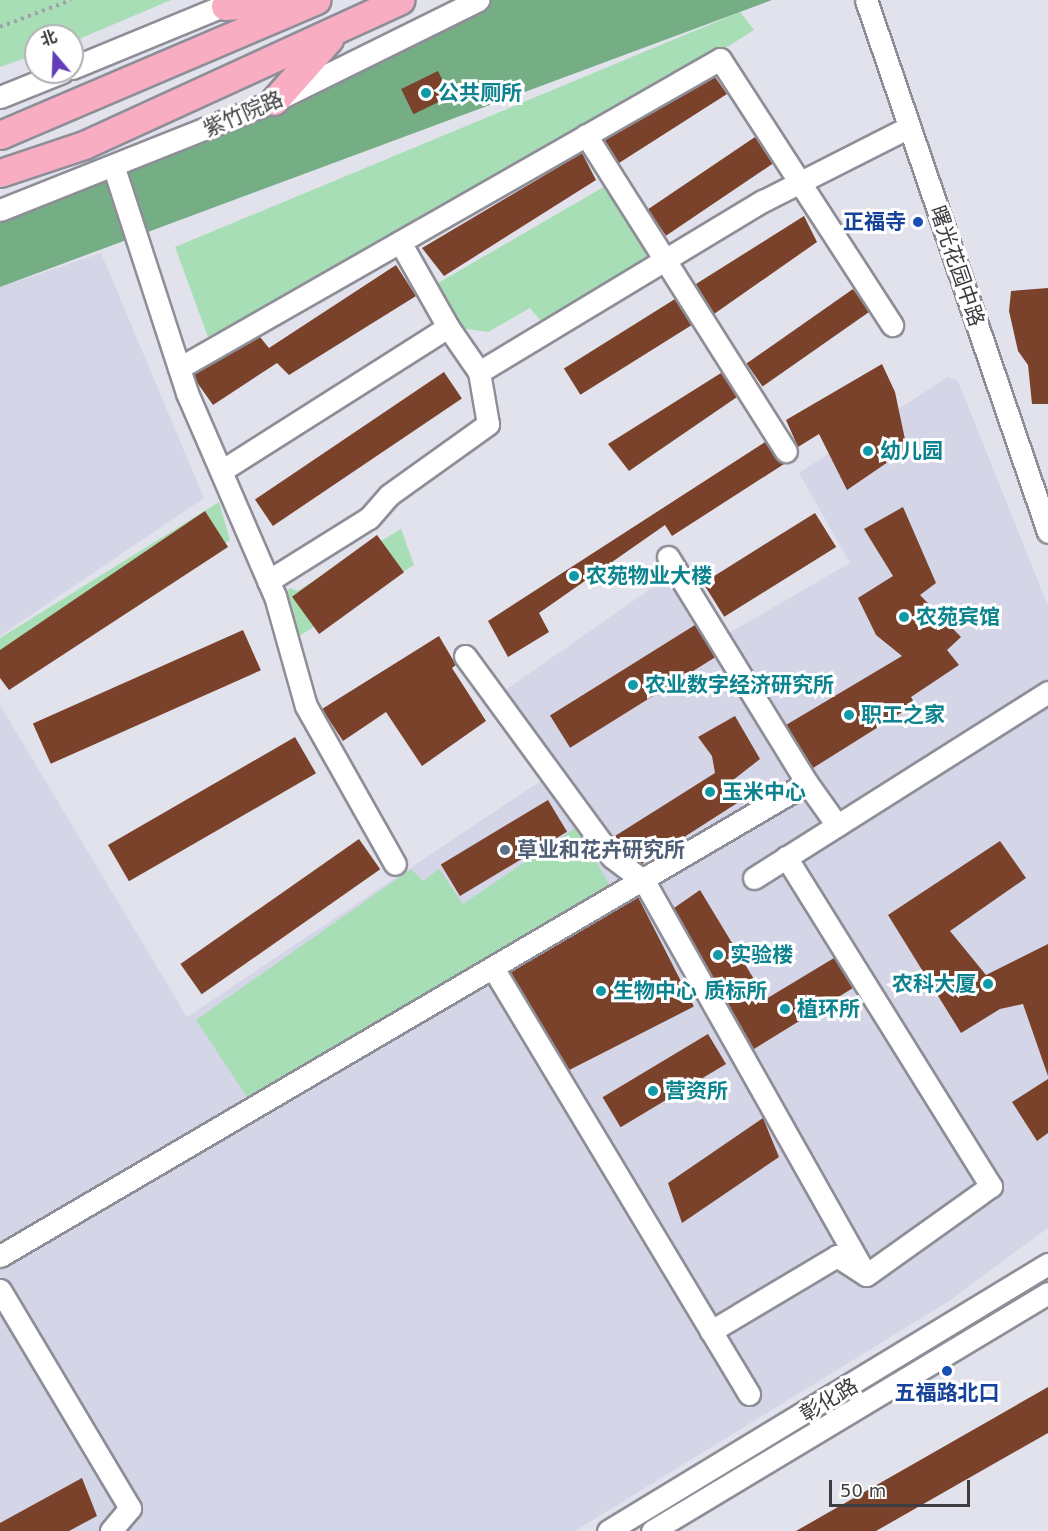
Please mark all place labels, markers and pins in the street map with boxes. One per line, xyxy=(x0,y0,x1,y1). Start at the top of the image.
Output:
place label: 公共厕所 xyxy=(438,80,522,106)
marker: 公共厕所 xyxy=(419,86,433,100)
place label: 正福寺 xyxy=(843,209,906,235)
marker: 正福寺 xyxy=(911,215,925,229)
place label: 幼儿园 xyxy=(880,438,943,464)
marker: 幼儿园 xyxy=(861,444,875,458)
place label: 农苑物业大楼 xyxy=(586,563,712,589)
marker: 农苑物业大楼 xyxy=(567,569,581,583)
place label: 农苑宾馆 xyxy=(916,604,1000,630)
marker: 农苑宾馆 xyxy=(897,610,911,624)
place label: 农业数字经济研究所 xyxy=(645,672,834,698)
marker: 农业数字经济研究所 xyxy=(626,678,640,692)
place label: 职工之家 xyxy=(861,702,945,728)
marker: 职工之家 xyxy=(842,708,856,722)
place label: 玉米中心 xyxy=(722,779,806,805)
marker: 玉米中心 xyxy=(703,785,717,799)
place label: 草业和花卉研究所 xyxy=(517,837,685,863)
marker: 草业和花卉研究所 xyxy=(498,843,512,857)
place label: 实验楼 xyxy=(730,942,793,968)
marker: 实验楼 xyxy=(711,948,725,962)
place label: 农科大厦 xyxy=(892,971,976,997)
marker: 农科大厦 xyxy=(981,977,995,991)
place label: 生物中心 质标所 xyxy=(613,978,767,1004)
marker: 生物中心 质标所 xyxy=(594,984,608,998)
place label: 植环所 xyxy=(797,996,860,1022)
marker: 植环所 xyxy=(778,1002,792,1016)
place label: 营资所 xyxy=(665,1078,728,1104)
marker: 营资所 xyxy=(646,1084,660,1098)
marker: 五福路北口 xyxy=(940,1364,954,1378)
place label: 五福路北口 xyxy=(895,1380,999,1406)

